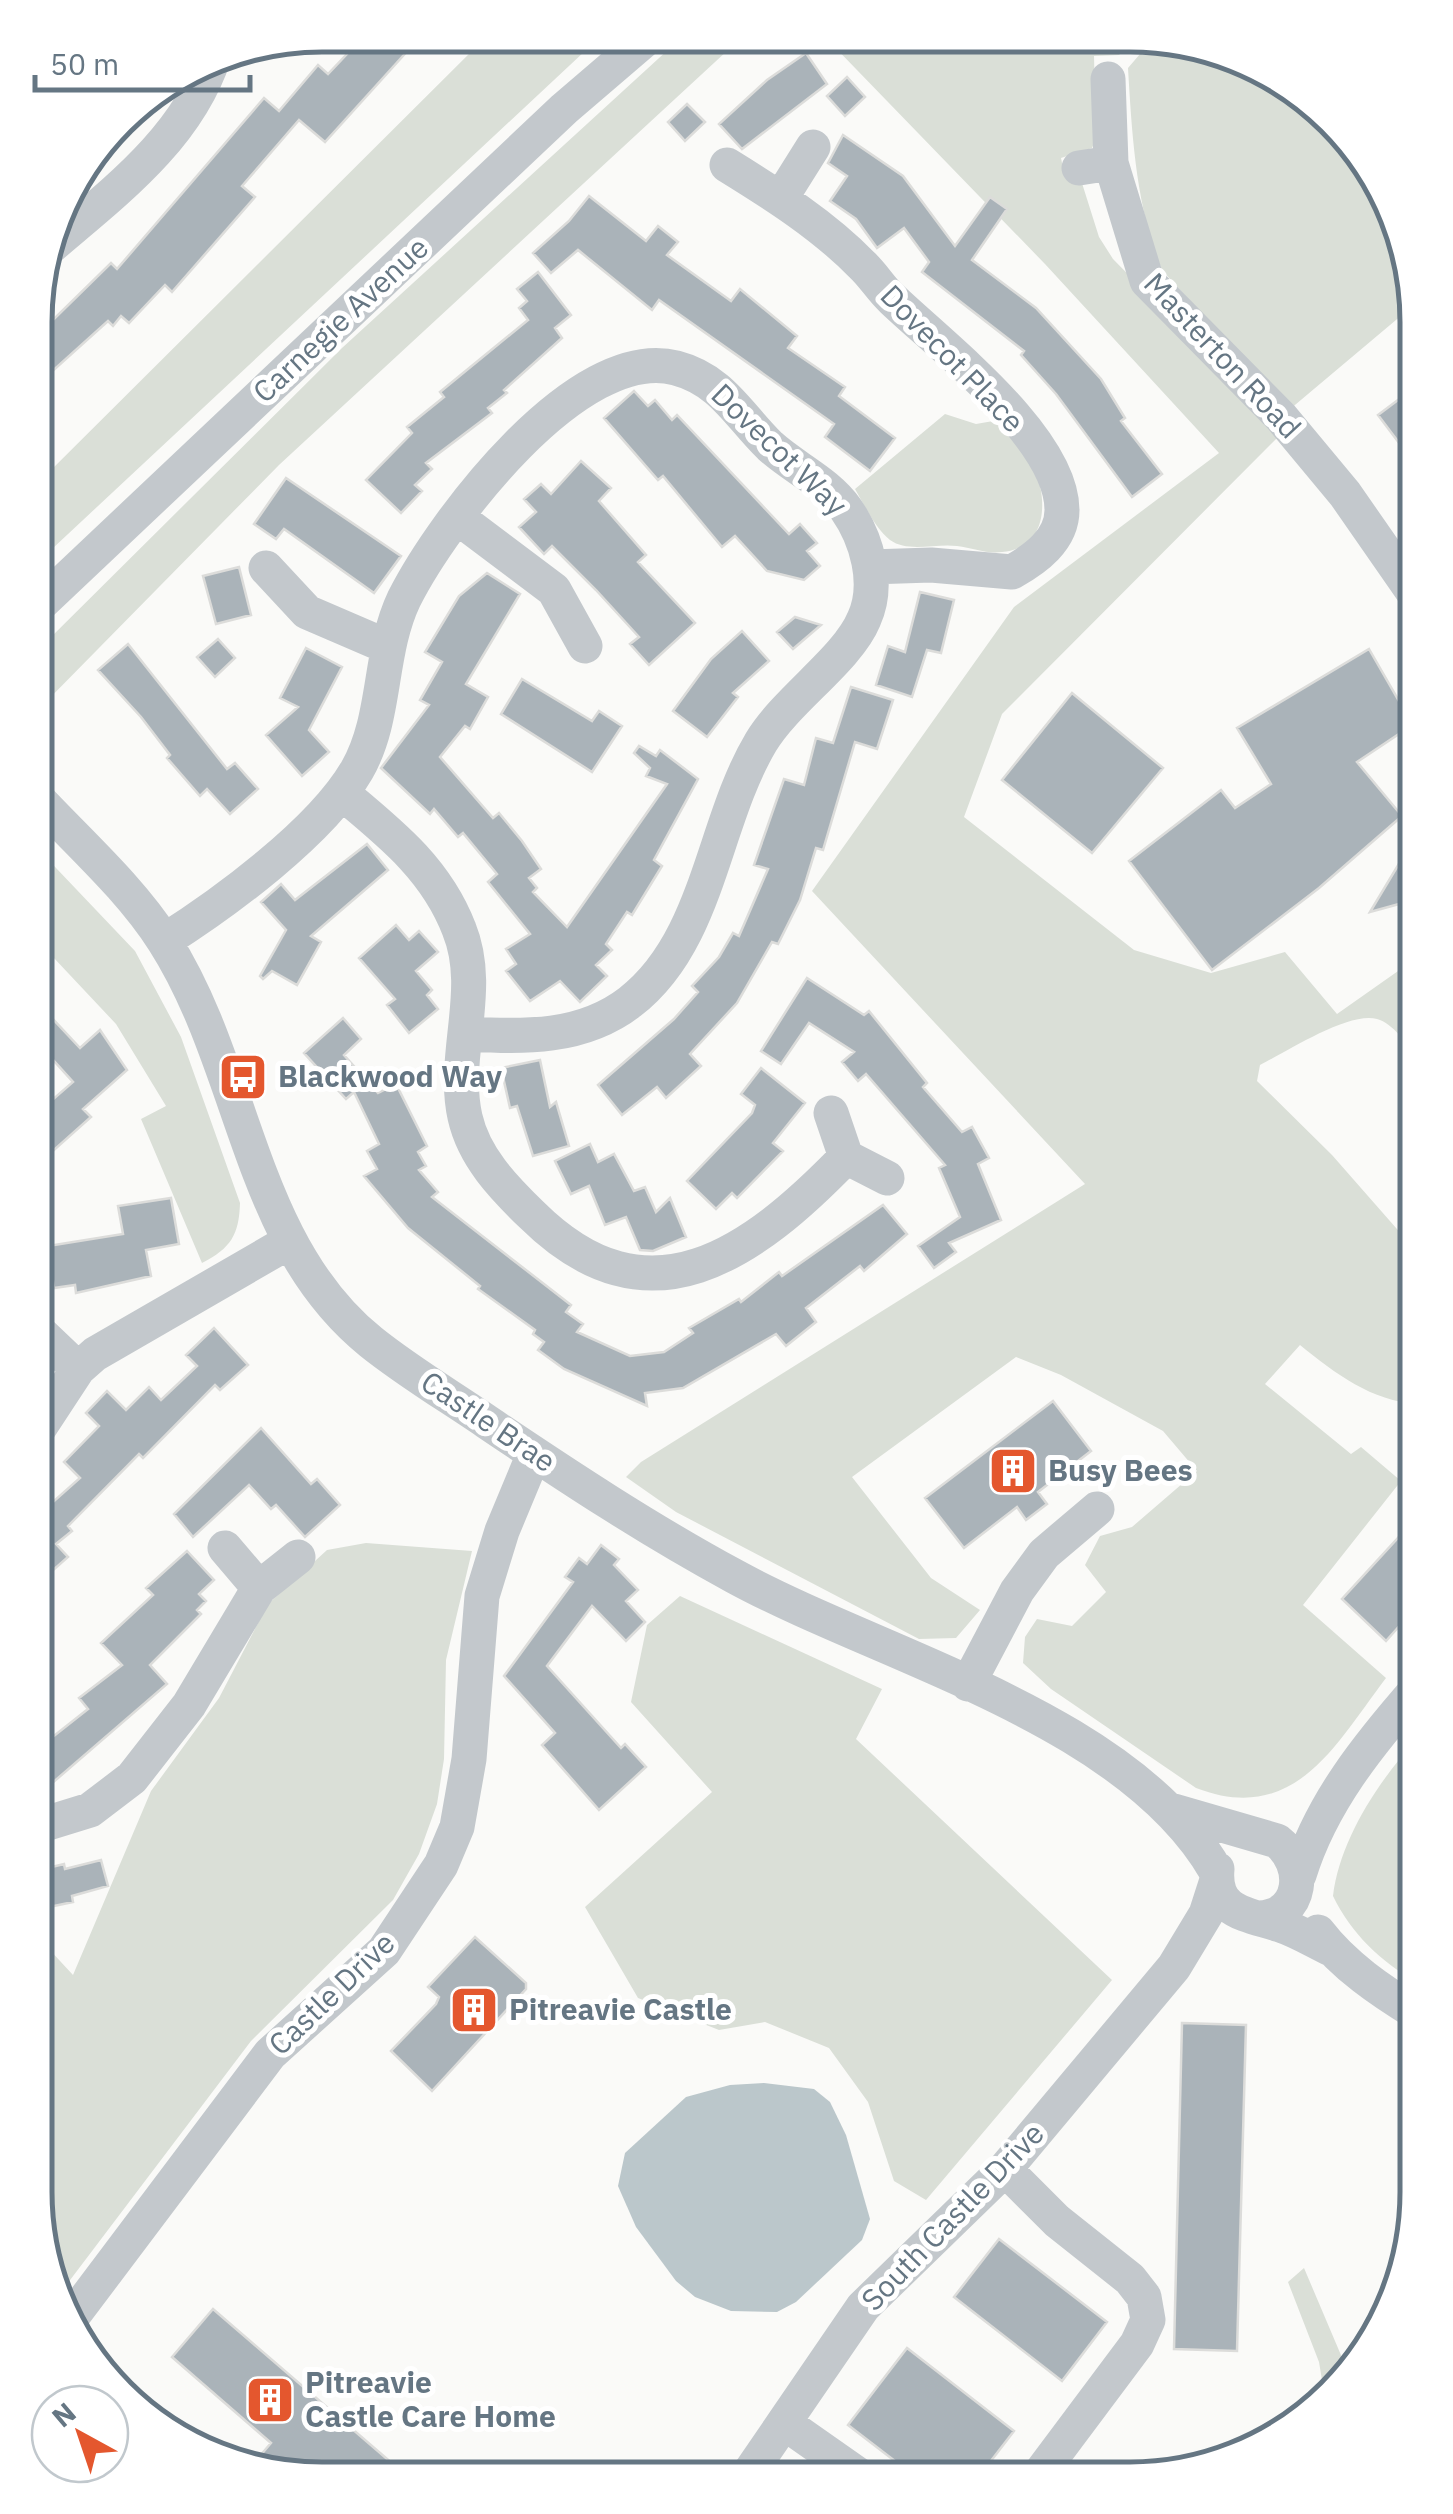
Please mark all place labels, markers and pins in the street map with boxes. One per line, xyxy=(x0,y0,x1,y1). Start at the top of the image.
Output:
bus stop icon: Blackwood Way xyxy=(217,1051,269,1103)
place label: Blackwood Way xyxy=(278,1056,502,1095)
building icon: Busy Bees xyxy=(987,1445,1039,1497)
place label: Busy Bees xyxy=(1048,1450,1193,1489)
building icon: Pitreavie Castle xyxy=(448,1984,500,2036)
place label: Pitreavie Castle xyxy=(509,1989,732,2028)
place label: Pitreavie Castle Care Home xyxy=(305,2362,556,2435)
building icon: Pitreavie Castle Care Home xyxy=(244,2374,296,2426)

